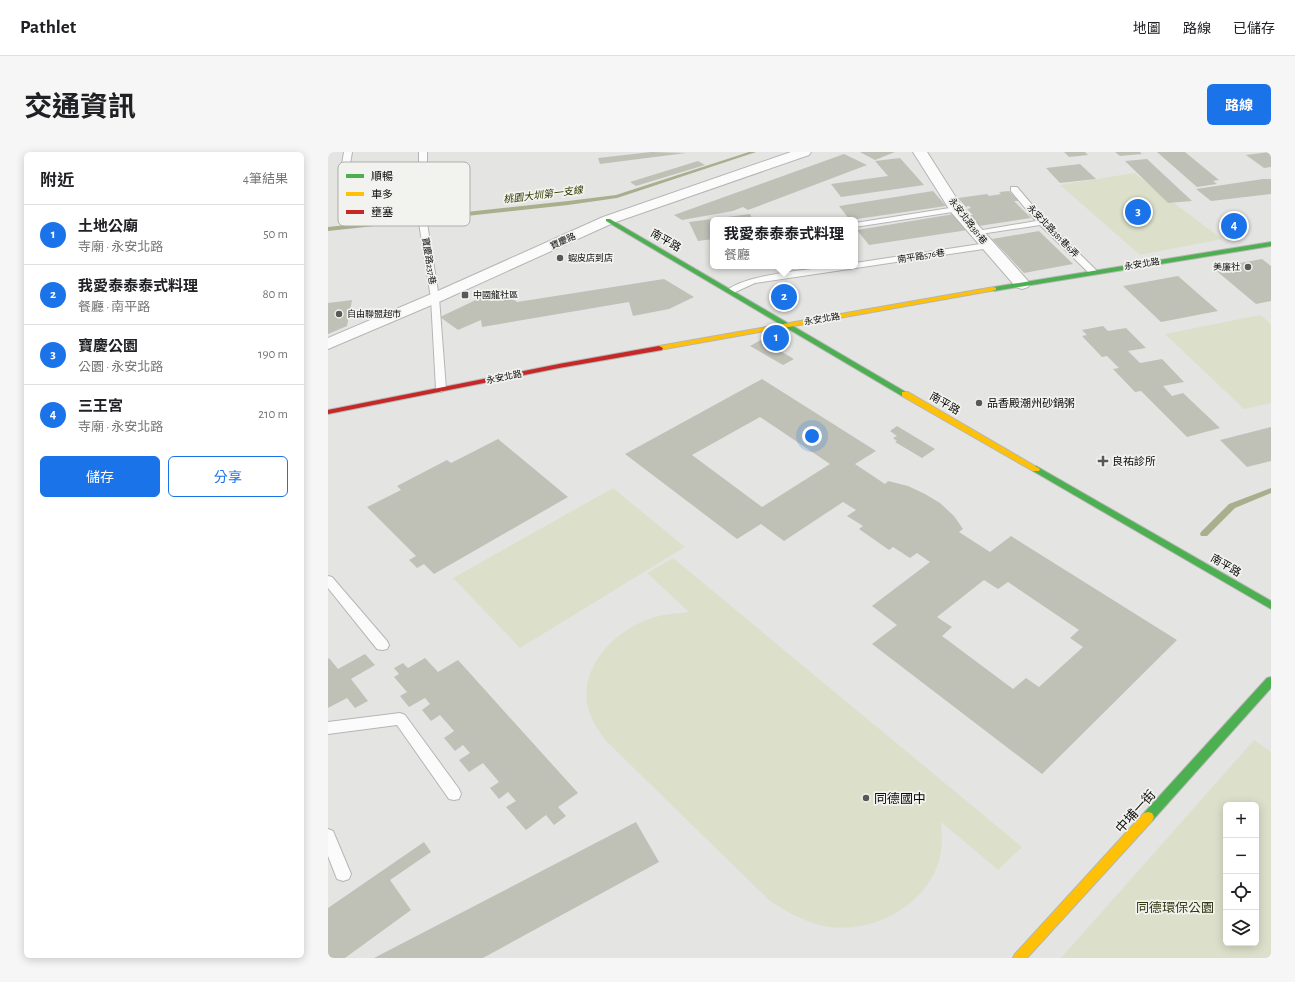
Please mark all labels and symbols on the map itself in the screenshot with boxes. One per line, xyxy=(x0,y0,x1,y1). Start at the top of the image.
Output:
legend xyxy=(338,162,470,226)
text: 順暢 xyxy=(371,171,393,182)
water label: 桃園大圳第一支線 xyxy=(503,184,584,205)
text: 車多 xyxy=(371,188,393,200)
street label: 永安北路381巷 xyxy=(947,196,989,246)
pin: 3 xyxy=(1125,197,1151,227)
street label: 永安北路381巷6弄 xyxy=(1025,203,1081,259)
text: 壅塞 xyxy=(371,206,393,218)
pin: 4 xyxy=(1221,211,1247,241)
street label: 南平路 xyxy=(649,227,683,253)
street label: 寶慶路 xyxy=(549,231,577,251)
street label: 寶慶路237巷 xyxy=(420,237,438,285)
street label: 南平路576巷 xyxy=(897,247,945,265)
marker: 蝦皮店到店 xyxy=(555,253,565,263)
place label: 蝦皮店到店 xyxy=(568,253,613,263)
street label: 永安北路 xyxy=(1123,256,1161,272)
place label: 美廉社 xyxy=(1213,262,1240,272)
marker: 美廉社 xyxy=(1243,262,1253,272)
pin: 2 xyxy=(771,282,797,312)
place label: 中國龍社區 xyxy=(473,289,518,300)
marker: 中國龍社區 xyxy=(460,290,470,300)
marker: 自由聯盟超市 xyxy=(334,309,344,319)
place label: 自由聯盟超市 xyxy=(347,309,401,319)
street label: 永安北路 xyxy=(803,311,841,327)
pin: 1 xyxy=(763,323,789,353)
street label: 永安北路 xyxy=(485,369,523,385)
street label: 南平路 xyxy=(928,390,962,416)
place label: 品香殿潮州砂鍋粥 xyxy=(987,397,1075,409)
marker: 品香殿潮州砂鍋粥 xyxy=(974,398,984,408)
your location xyxy=(802,426,822,446)
marker: 良祐診所 xyxy=(1097,455,1109,467)
place label: 良祐診所 xyxy=(1112,455,1156,467)
street label: 南平路 xyxy=(1209,552,1243,578)
street label: 中埔一街 xyxy=(1112,787,1158,836)
place label: 同德國中 xyxy=(874,791,926,806)
marker: 同德國中 xyxy=(861,793,871,803)
park label: 同德環保公園 xyxy=(1136,900,1214,915)

